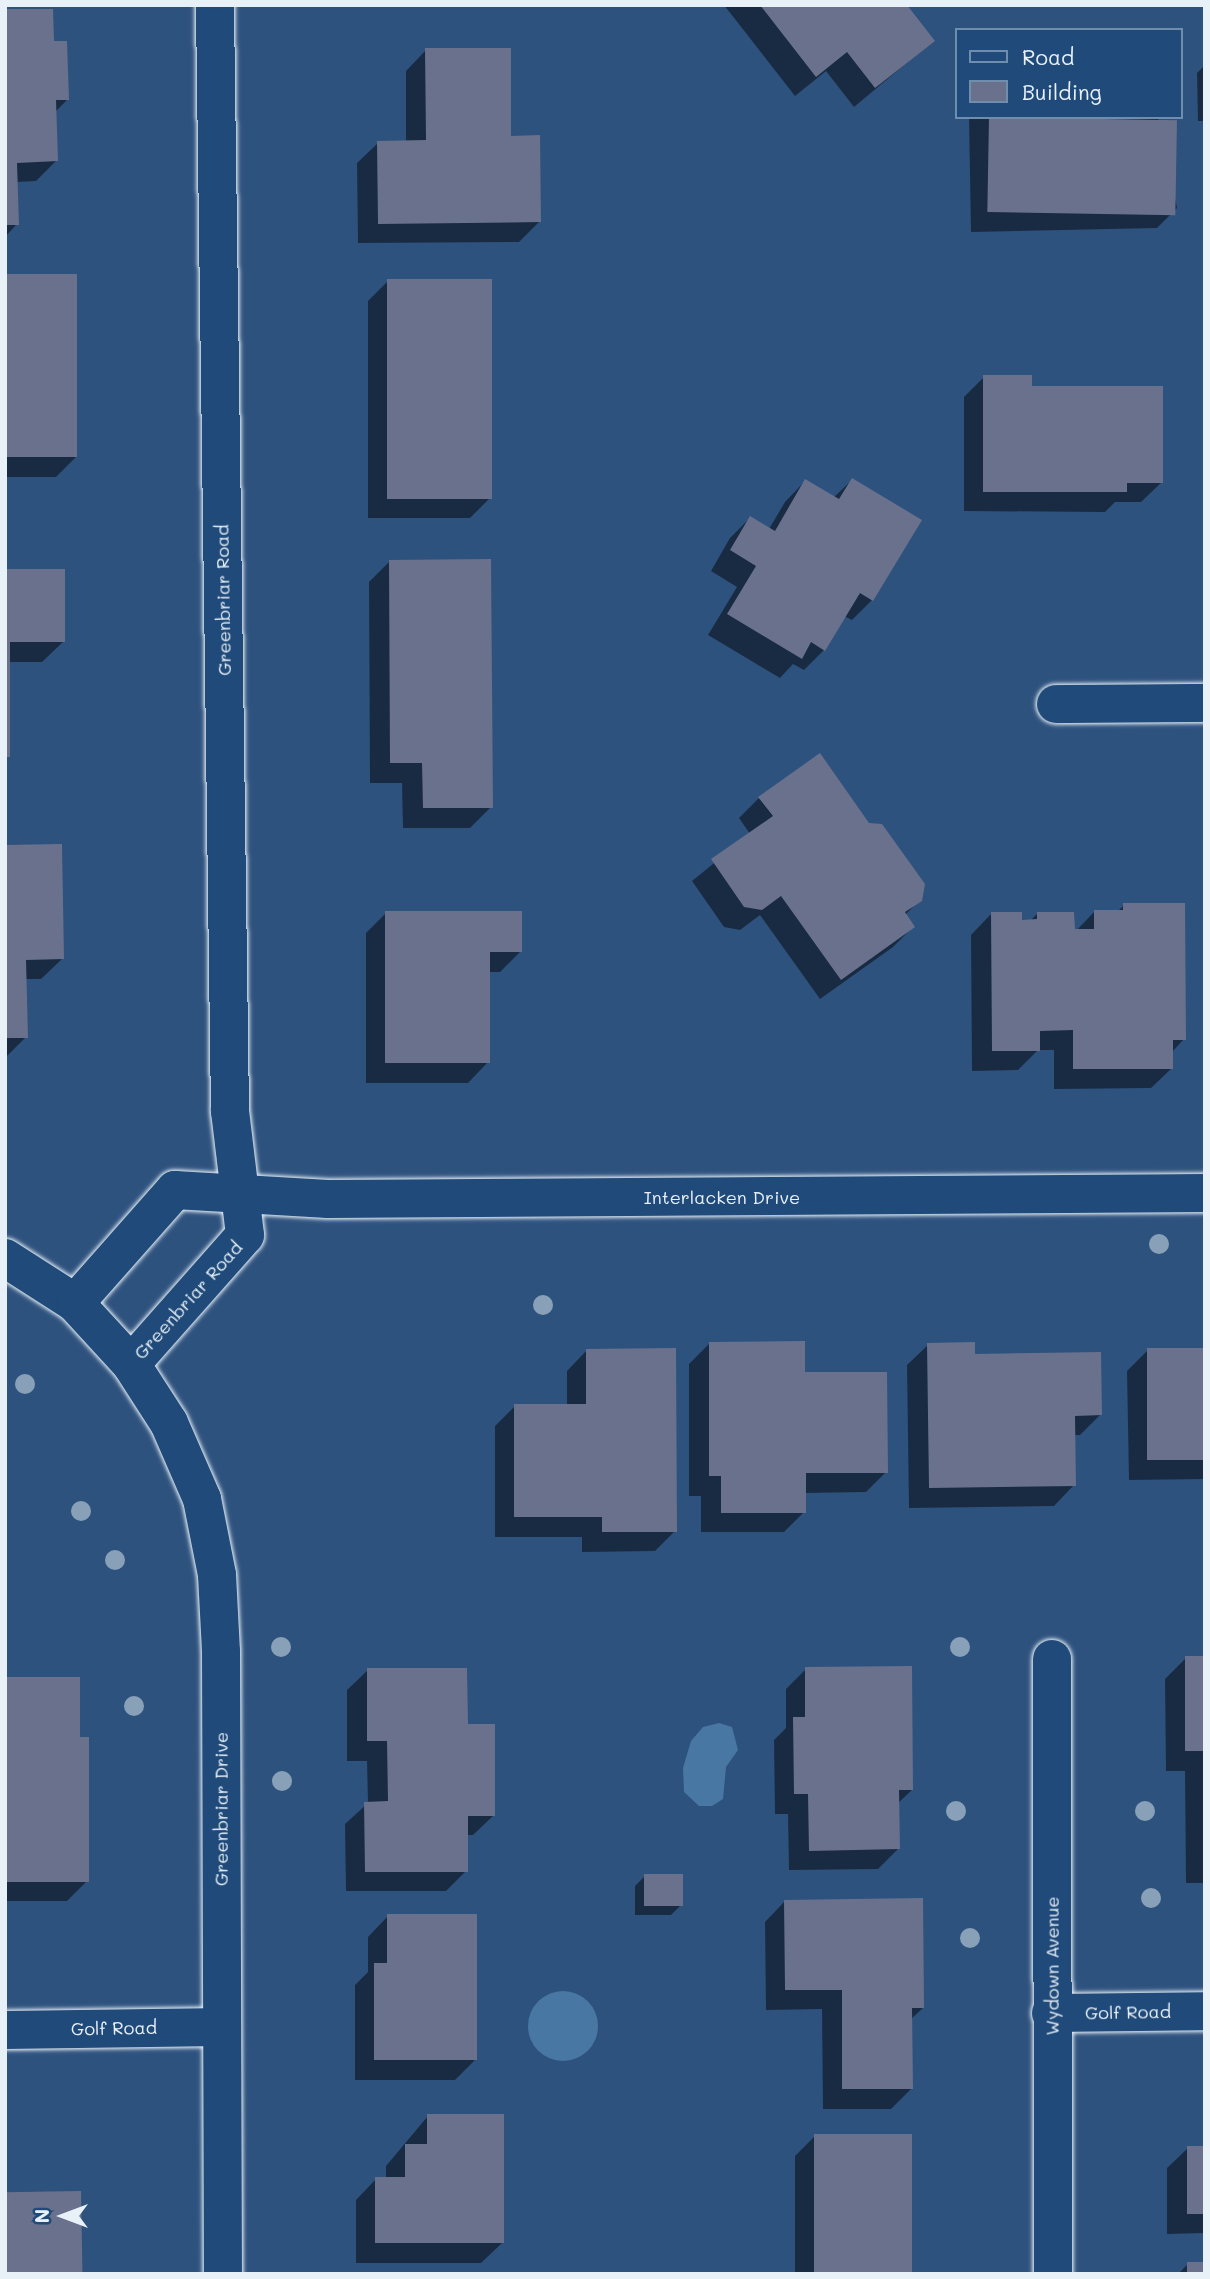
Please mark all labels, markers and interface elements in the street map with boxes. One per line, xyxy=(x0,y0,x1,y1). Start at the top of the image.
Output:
legend xyxy=(954,28,1182,119)
text: Road xyxy=(1022,43,1074,70)
text: Building xyxy=(1022,78,1102,105)
street label: Greenbriar Road xyxy=(211,524,235,676)
street label: Interlacken Drive xyxy=(644,1186,800,1208)
street label: Greenbriar Road xyxy=(129,1236,247,1364)
street label: Greenbriar Drive xyxy=(210,1732,232,1886)
street label: Wydown Avenue xyxy=(1041,1896,1063,2036)
street label: Golf Road xyxy=(1085,2000,1171,2024)
street label: Golf Road xyxy=(71,2016,157,2040)
north arrow xyxy=(28,2181,98,2251)
text: N xyxy=(29,2209,54,2223)

